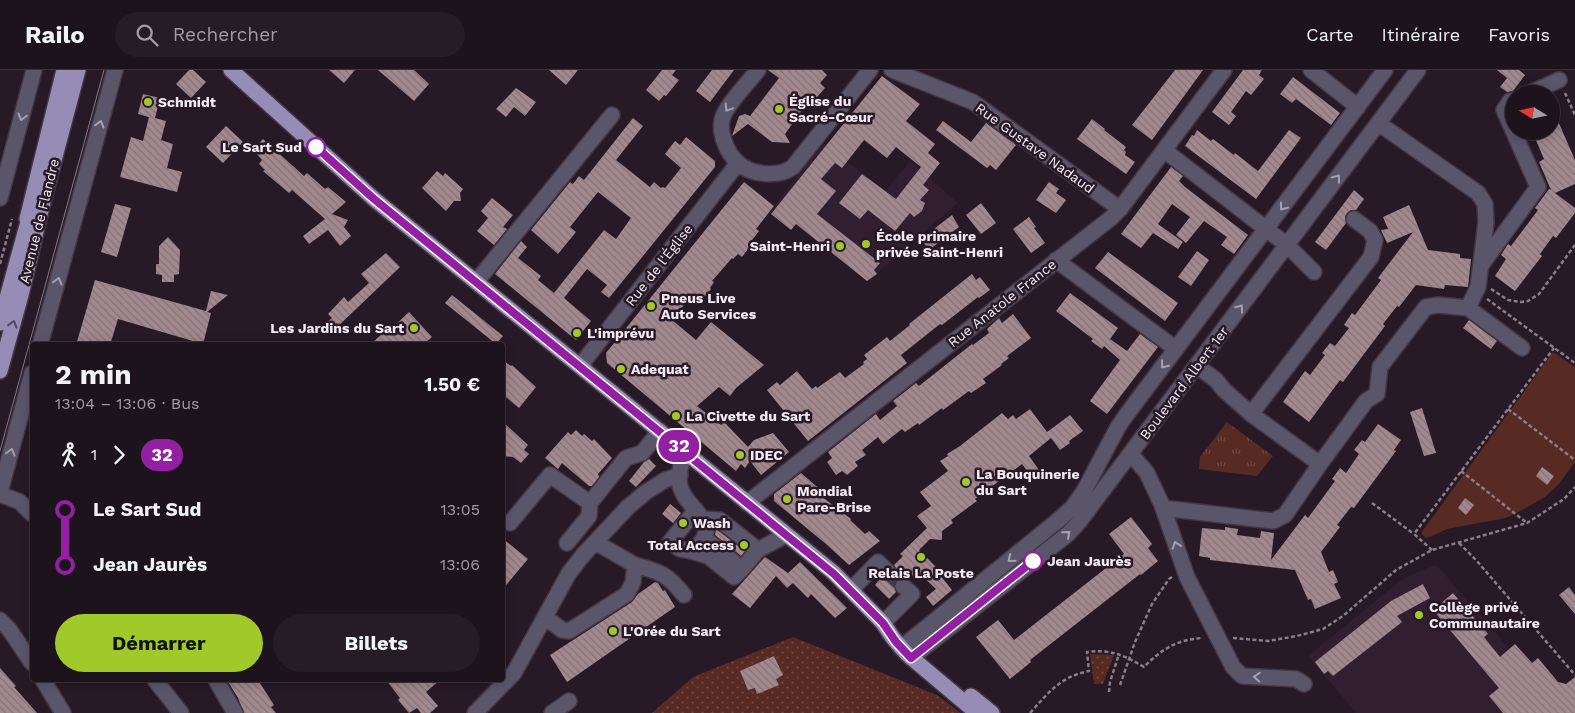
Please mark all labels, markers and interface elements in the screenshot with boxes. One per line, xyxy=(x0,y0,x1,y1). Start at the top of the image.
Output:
search box xyxy=(115,12,465,57)
text: Railo xyxy=(25,21,85,49)
icon: search xyxy=(133,21,161,49)
text: Rechercher xyxy=(173,23,278,46)
text: Carte xyxy=(1306,24,1354,45)
text: Itinéraire xyxy=(1382,24,1460,45)
text: Favoris xyxy=(1488,24,1550,45)
north arrow xyxy=(1505,85,1560,140)
map controls xyxy=(1505,85,1560,140)
place label: Église du Sacré-Cœur xyxy=(789,93,873,125)
place label: Schmidt xyxy=(158,94,216,110)
marker: Schmidt xyxy=(142,96,154,108)
street label: Rue Gustave Nadaud xyxy=(973,100,1097,196)
one-way arrow xyxy=(725,102,734,112)
marker: Église du Sacré-Cœur xyxy=(773,103,785,115)
one-way arrow xyxy=(17,113,27,121)
one-way arrow xyxy=(95,121,105,129)
marker: Le Sart Sud xyxy=(306,137,326,157)
place label: Le Sart Sud xyxy=(222,139,302,155)
street label: Avenue de Flandre xyxy=(16,157,62,285)
one-way arrow xyxy=(1331,174,1340,184)
one-way arrow xyxy=(1280,201,1288,210)
street label: Rue de l'Église xyxy=(622,221,696,309)
place label: École primaire privée Saint-Henri xyxy=(876,228,1003,260)
place label: Saint-Henri xyxy=(750,238,830,254)
marker: École primaire privée Saint-Henri xyxy=(860,238,872,250)
marker: Saint-Henri xyxy=(834,240,846,252)
street label: Rue Anatole France xyxy=(945,256,1059,350)
one-way arrow xyxy=(52,278,62,286)
place label: Pneus Live Auto Services xyxy=(661,290,757,322)
marker: Pneus Live Auto Services xyxy=(645,300,657,312)
one-way arrow xyxy=(1234,304,1243,314)
one-way arrow xyxy=(7,320,18,328)
place label: Les Jardins du Sart xyxy=(270,320,404,336)
marker: Les Jardins du Sart xyxy=(408,322,420,334)
street label: Boulevard Albert 1er xyxy=(1136,323,1232,443)
place label: L'imprévu xyxy=(587,325,654,341)
marker: L'imprévu xyxy=(571,327,583,339)
text: 2 min xyxy=(55,358,132,391)
one-way arrow xyxy=(1161,359,1170,369)
place label: Adequat xyxy=(631,361,689,377)
marker: Adequat xyxy=(615,363,627,375)
text: 1.50 € xyxy=(424,373,480,396)
text: 13:04 – 13:06 · Bus xyxy=(55,394,200,413)
place label: La Civette du Sart xyxy=(686,408,810,424)
marker: La Civette du Sart xyxy=(670,410,682,422)
line badge: 32 xyxy=(656,430,702,462)
text: 32 xyxy=(668,435,690,456)
icon: walk xyxy=(55,441,83,469)
icon: forward xyxy=(105,441,133,469)
text: 32 xyxy=(151,444,173,465)
text: 1 xyxy=(91,445,97,464)
place label: IDEC xyxy=(750,447,783,463)
one-way arrow xyxy=(5,448,16,457)
marker: IDEC xyxy=(734,449,746,461)
place label: La Bouquinerie du Sart xyxy=(976,466,1080,498)
marker: La Bouquinerie du Sart xyxy=(960,476,972,488)
place label: Mondial Pare-Brise xyxy=(797,483,871,515)
marker: Mondial Pare-Brise xyxy=(781,493,793,505)
text: Le Sart Sud xyxy=(93,498,202,521)
text: 13:05 xyxy=(440,500,480,519)
place label: Wash xyxy=(693,515,731,531)
marker: Wash xyxy=(677,517,689,529)
one-way arrow xyxy=(1061,531,1070,540)
place label: Total Access xyxy=(647,537,735,553)
marker: Total Access xyxy=(738,539,750,551)
one-way arrow xyxy=(1171,541,1181,550)
marker: Relais La Poste xyxy=(915,551,927,563)
marker: Jean Jaurès xyxy=(1023,551,1043,571)
text: Jean Jaurès xyxy=(93,553,207,576)
one-way arrow xyxy=(1008,553,1017,561)
place label: Jean Jaurès xyxy=(1047,553,1132,569)
text: 13:06 xyxy=(440,555,480,574)
place label: Relais La Poste xyxy=(868,565,974,581)
place label: Collège privé Communautaire xyxy=(1429,599,1540,631)
marker: Collège privé Communautaire xyxy=(1413,609,1425,621)
button: Démarrer xyxy=(55,614,263,672)
button: Billets xyxy=(273,614,480,672)
place label: L'Orée du Sart xyxy=(623,623,721,639)
marker: L'Orée du Sart xyxy=(607,625,619,637)
one-way arrow xyxy=(1253,671,1261,682)

